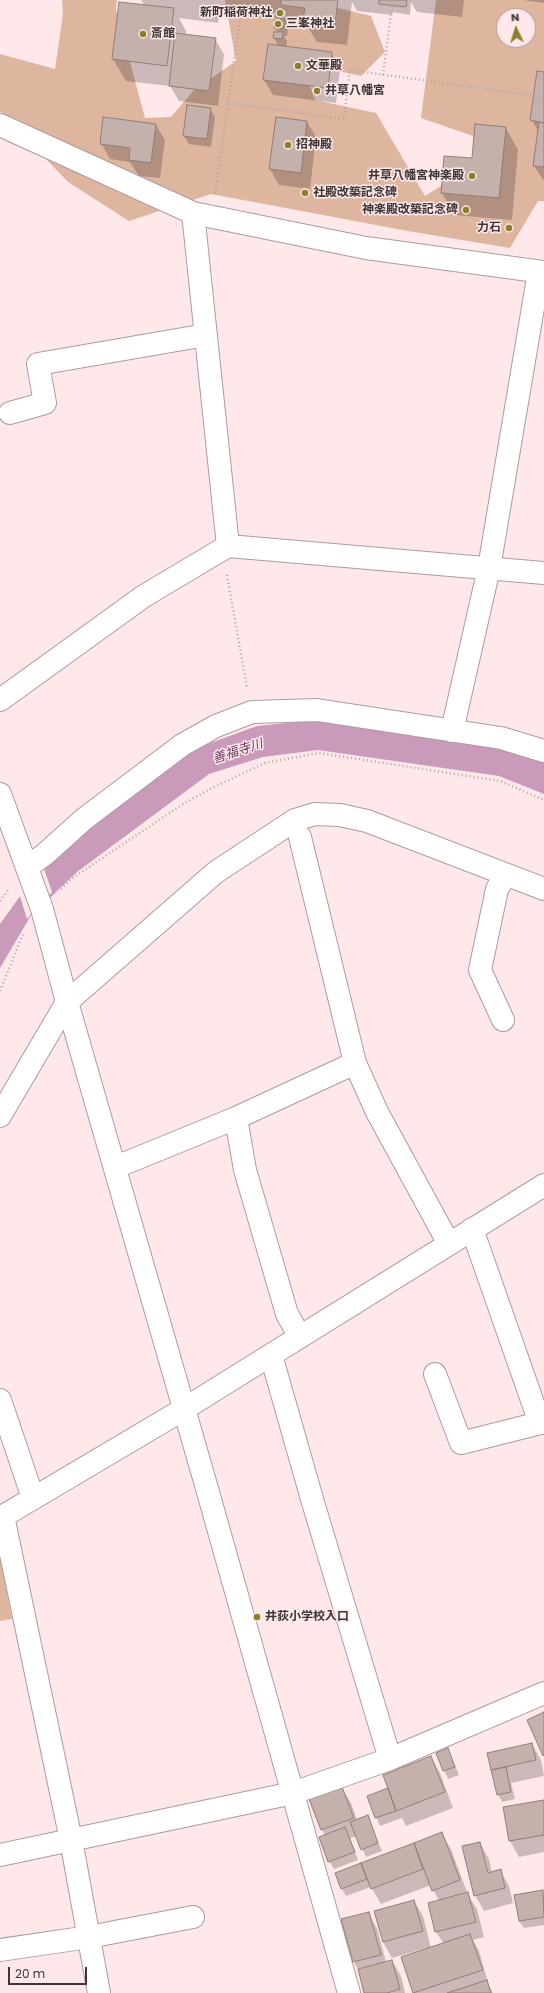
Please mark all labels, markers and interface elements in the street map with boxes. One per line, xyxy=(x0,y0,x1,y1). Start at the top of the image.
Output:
place label: 新町稲荷神社 xyxy=(200,6,272,20)
marker: 新町稲荷神社 xyxy=(275,8,285,18)
north arrow xyxy=(496,8,536,48)
text: N xyxy=(511,9,520,25)
place label: 三峯神社 xyxy=(286,17,334,31)
marker: 三峯神社 xyxy=(273,19,283,29)
place label: 斎館 xyxy=(151,27,175,41)
marker: 斎館 xyxy=(138,29,148,39)
place label: 文華殿 xyxy=(306,59,342,73)
marker: 文華殿 xyxy=(293,61,303,71)
place label: 井草八幡宮 xyxy=(325,84,385,98)
marker: 井草八幡宮 xyxy=(312,86,322,96)
place label: 招神殿 xyxy=(296,138,332,152)
marker: 招神殿 xyxy=(283,140,293,150)
place label: 井草八幡宮神楽殿 xyxy=(368,169,464,183)
marker: 井草八幡宮神楽殿 xyxy=(467,171,477,181)
place label: 社殿改築記念碑 xyxy=(313,186,397,200)
marker: 社殿改築記念碑 xyxy=(300,188,310,198)
place label: 神楽殿改築記念碑 xyxy=(362,203,458,217)
marker: 神楽殿改築記念碑 xyxy=(461,205,471,215)
place label: 力石 xyxy=(477,221,501,235)
marker: 力石 xyxy=(504,223,514,233)
water label: 善福寺川 xyxy=(211,737,265,767)
place label: 井荻小学校入口 xyxy=(265,1610,349,1624)
marker: 井荻小学校入口 xyxy=(252,1612,262,1622)
scale bar xyxy=(10,1959,89,1985)
text: 20 m xyxy=(15,1965,45,1982)

